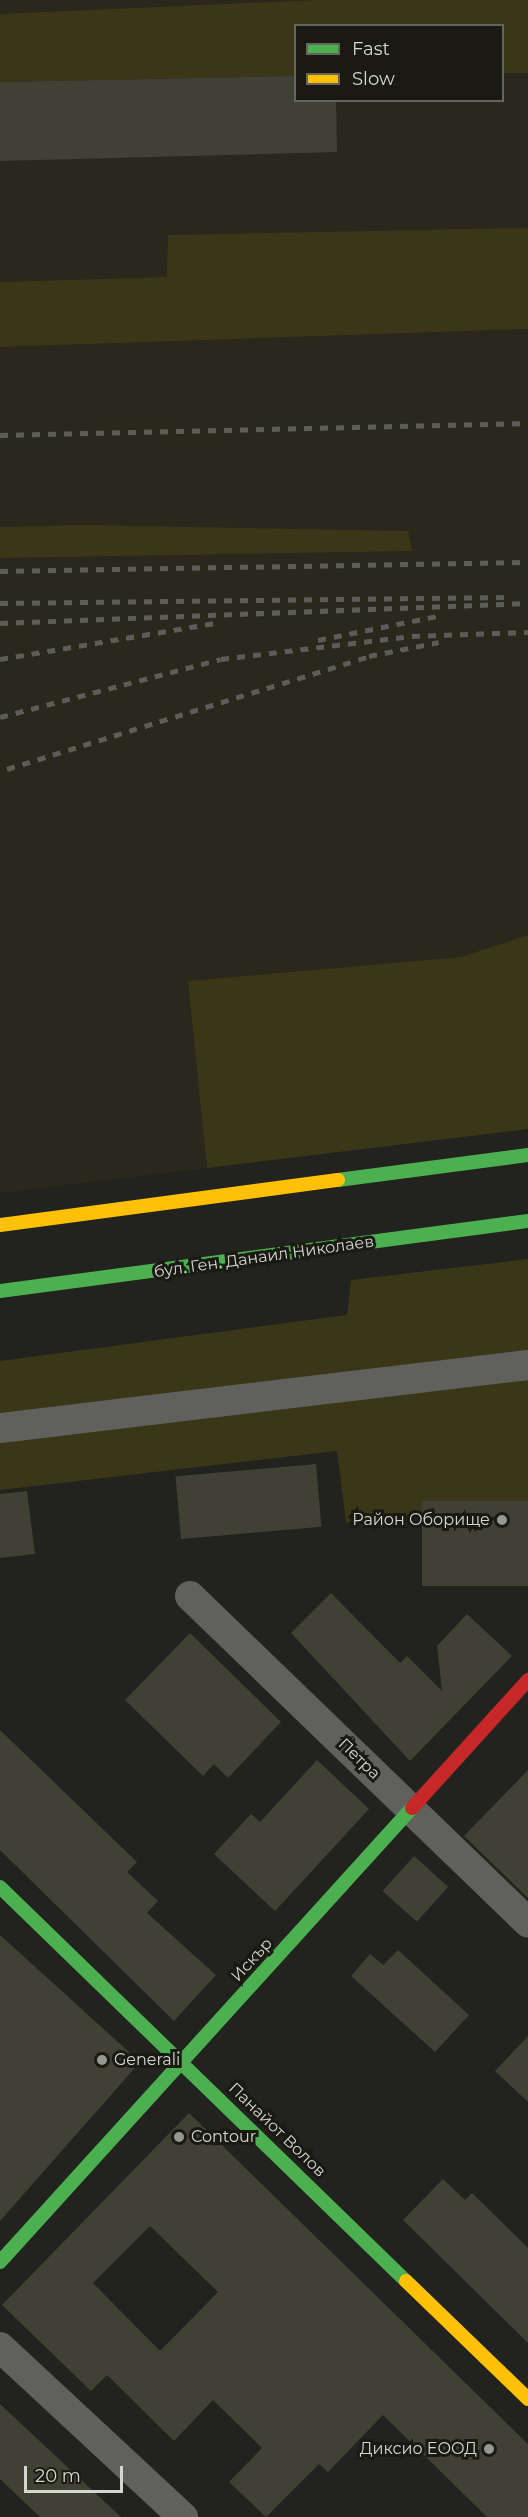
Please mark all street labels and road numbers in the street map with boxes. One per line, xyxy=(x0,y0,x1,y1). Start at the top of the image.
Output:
street label: бул. Ген. Данаил Николаев xyxy=(153,1232,375,1282)
street label: Петра xyxy=(334,1735,384,1783)
street label: Искър xyxy=(227,1934,277,1986)
street label: Панайот Волов xyxy=(225,2079,329,2181)

